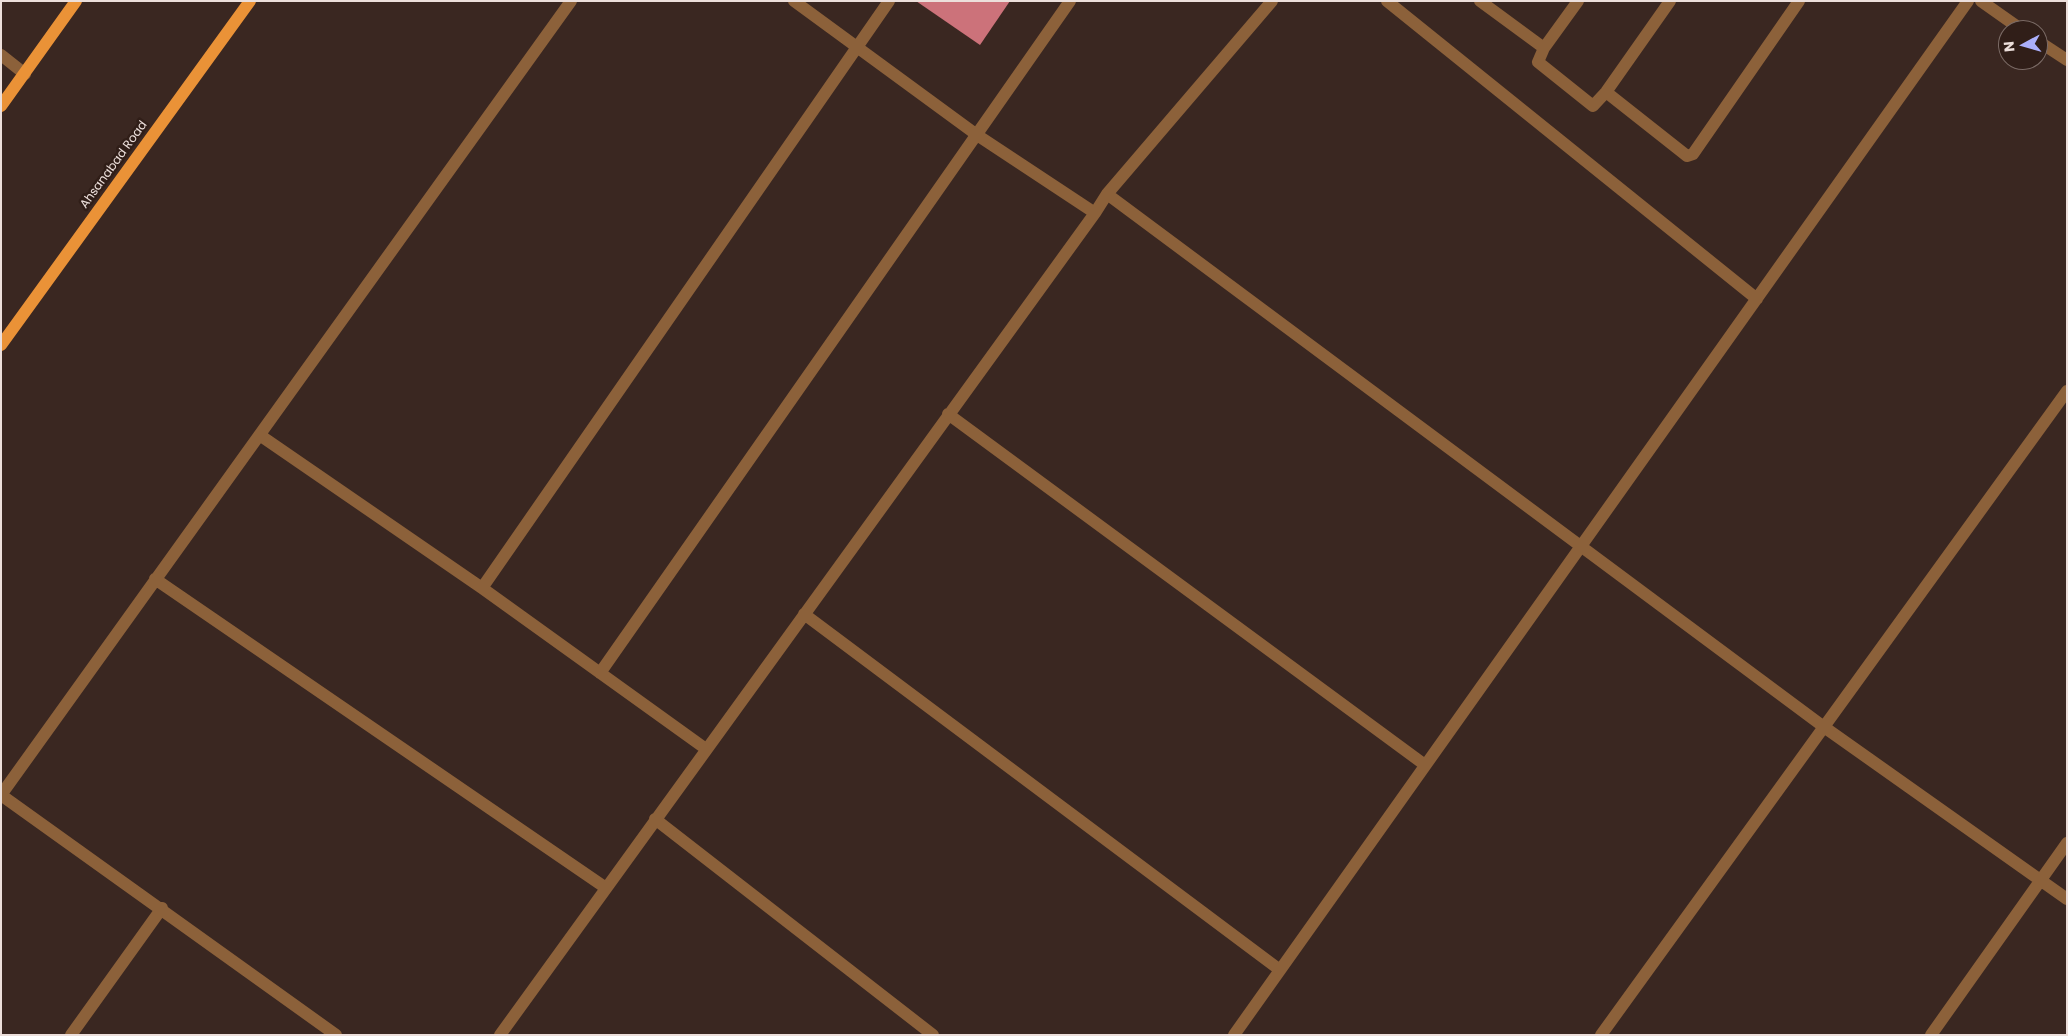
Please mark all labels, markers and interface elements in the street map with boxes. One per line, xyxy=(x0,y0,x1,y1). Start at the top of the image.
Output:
north arrow xyxy=(1998,20,2048,70)
text: N xyxy=(1999,40,2020,53)
street label: Ahsanabad Road xyxy=(77,118,151,212)

